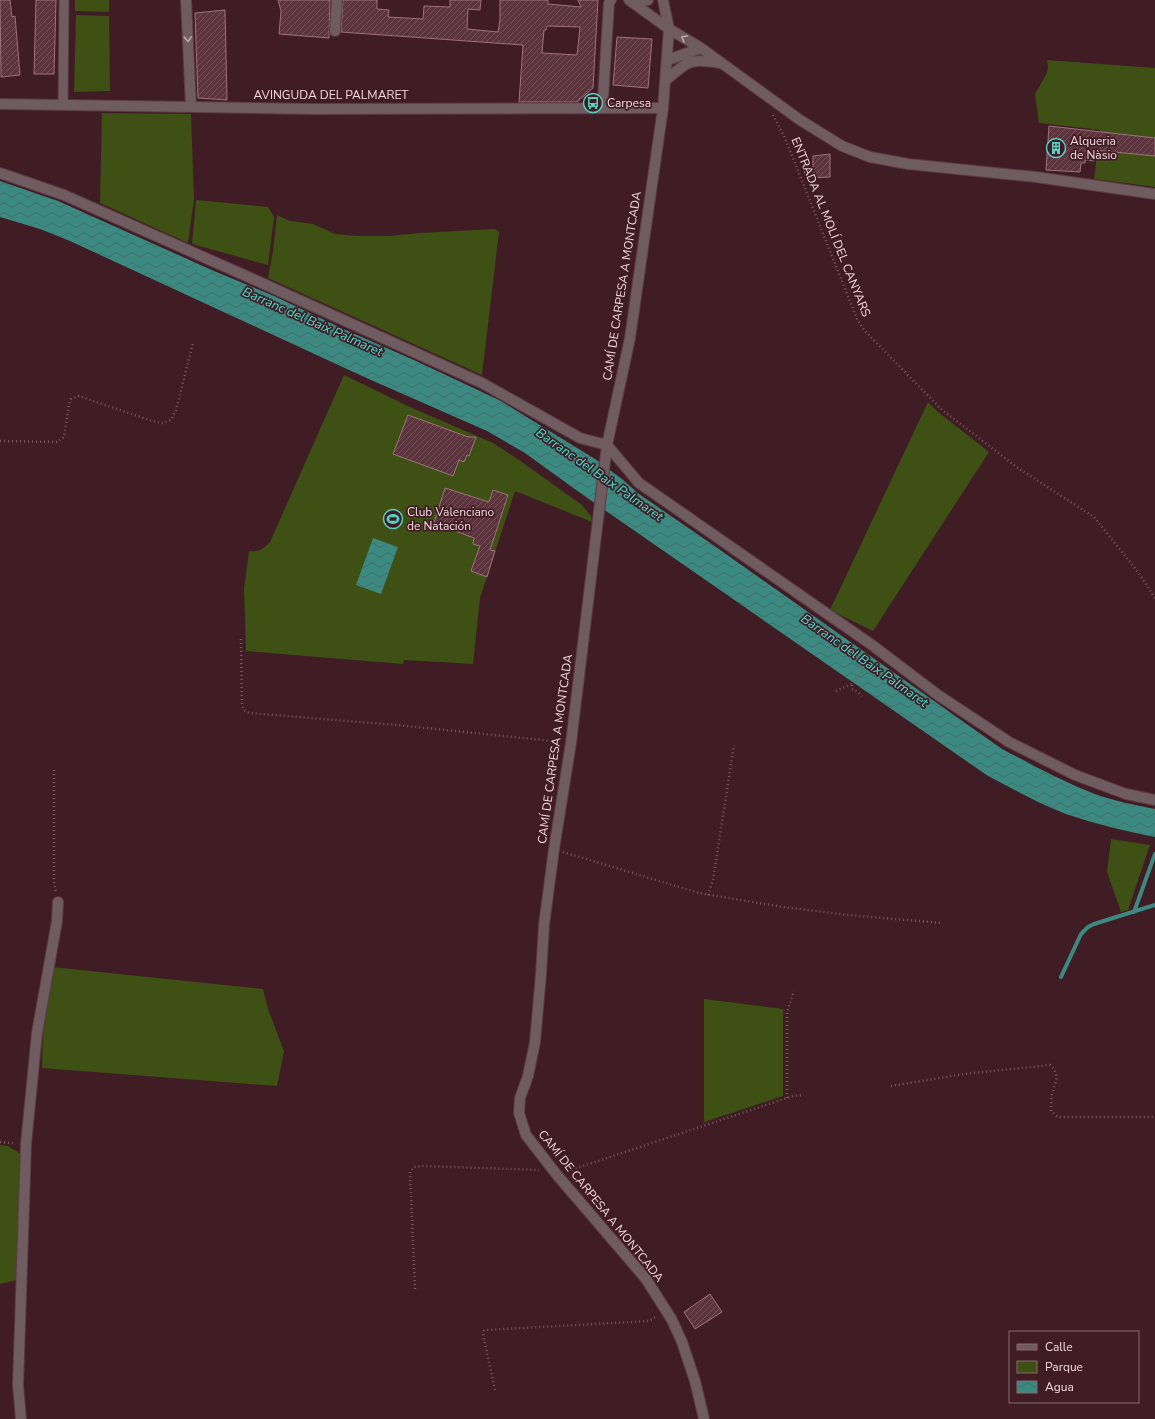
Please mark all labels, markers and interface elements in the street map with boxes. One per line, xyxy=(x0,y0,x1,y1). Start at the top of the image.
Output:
one-way arrow xyxy=(681,35,688,42)
one-way arrow xyxy=(183,36,192,42)
street label: AVINGUDA DEL PALMARET xyxy=(254,87,409,103)
bus stop icon: Carpesa xyxy=(582,92,604,114)
place label: Carpesa xyxy=(607,95,651,111)
place label: Alqueria de Nàsio xyxy=(1070,133,1117,163)
street label: ENTRADA AL MOLÍ DEL CANYARS xyxy=(788,135,874,319)
building icon: Alqueria de Nàsio xyxy=(1045,137,1067,159)
street label: CAMÍ DE CARPESA A MONTCADA xyxy=(599,190,645,382)
water label: Barranc del Baix Palmaret xyxy=(240,283,386,361)
water label: Barranc del Baix Palmaret xyxy=(532,424,667,526)
place label: Club Valenciano de Natación xyxy=(407,504,495,534)
sports icon: Club Valenciano de Natación xyxy=(382,508,404,530)
water label: Barranc del Baix Palmaret xyxy=(797,610,932,712)
street label: CAMÍ DE CARPESA A MONTCADA xyxy=(534,653,576,845)
street label: CAMÍ DE CARPESA A MONTCADA xyxy=(535,1127,668,1286)
legend xyxy=(1009,1331,1139,1403)
text: Calle xyxy=(1045,1339,1073,1355)
text: Parque xyxy=(1045,1359,1083,1375)
text: Agua xyxy=(1045,1379,1074,1395)

